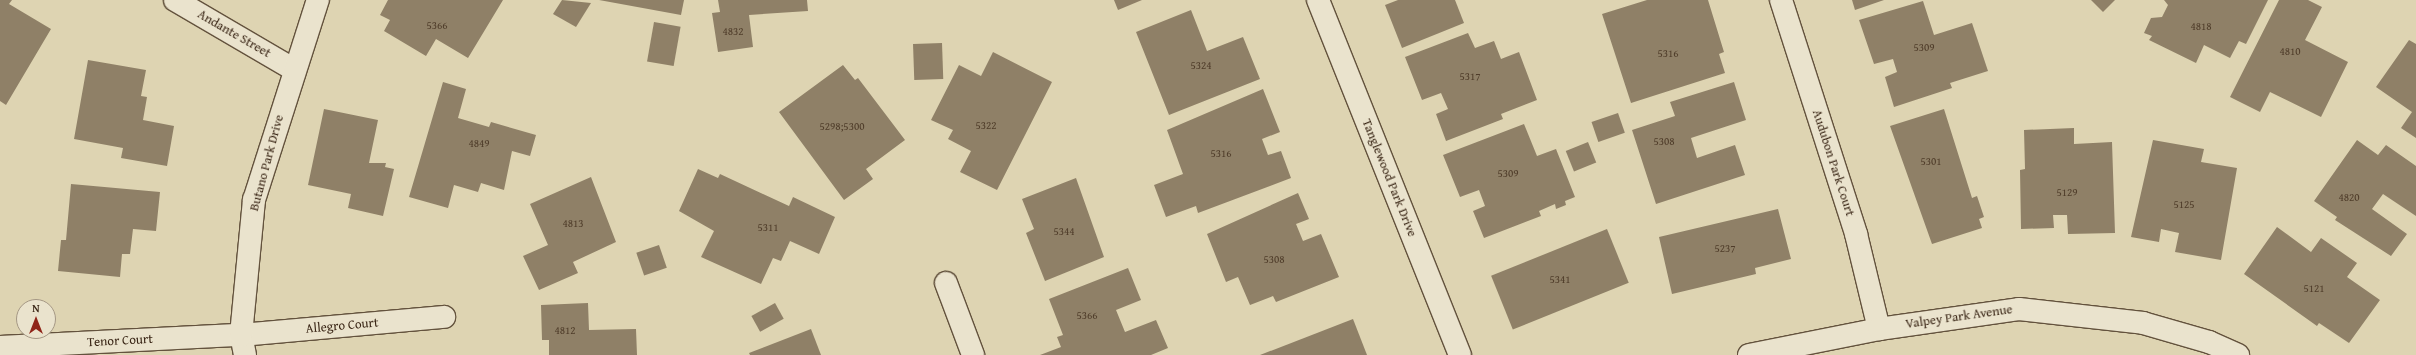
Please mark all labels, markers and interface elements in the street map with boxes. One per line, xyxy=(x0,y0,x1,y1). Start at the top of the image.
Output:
street label: Andante Street xyxy=(195,7,273,61)
house number: 5366 xyxy=(426,18,448,32)
house number: 4818 xyxy=(2190,19,2212,33)
house number: 4832 xyxy=(722,24,744,38)
house number: 5309 xyxy=(1913,40,1935,54)
house number: 4810 xyxy=(2279,44,2301,58)
house number: 5316 xyxy=(1657,46,1679,60)
house number: 5324 xyxy=(1190,58,1212,72)
house number: 5317 xyxy=(1459,69,1481,83)
street label: Audubon Park Court xyxy=(1808,108,1858,218)
street label: Butano Park Drive xyxy=(247,113,287,213)
street label: Tanglewood Park Drive xyxy=(1358,117,1420,239)
house number: 5322 xyxy=(975,118,997,132)
house number: 5298;5300 xyxy=(819,119,865,133)
house number: 5308 xyxy=(1653,134,1675,148)
house number: 4849 xyxy=(468,136,490,150)
house number: 5316 xyxy=(1210,146,1232,160)
house number: 5301 xyxy=(1920,154,1942,168)
house number: 5309 xyxy=(1497,166,1519,180)
house number: 5129 xyxy=(2056,185,2078,199)
house number: 4820 xyxy=(2338,190,2360,204)
house number: 5125 xyxy=(2173,197,2195,211)
house number: 4813 xyxy=(562,216,584,230)
house number: 5311 xyxy=(757,220,779,234)
house number: 5344 xyxy=(1053,224,1075,238)
house number: 5237 xyxy=(1714,241,1736,255)
house number: 5308 xyxy=(1263,252,1285,266)
house number: 5341 xyxy=(1549,272,1571,286)
house number: 5121 xyxy=(2303,281,2325,295)
north arrow xyxy=(16,299,56,339)
text: N xyxy=(32,300,40,316)
street label: Valpey Park Avenue xyxy=(1904,302,2014,332)
house number: 5366 xyxy=(1076,308,1098,322)
street label: Allegro Court xyxy=(305,315,379,337)
house number: 4812 xyxy=(554,323,576,337)
street label: Tenor Court xyxy=(87,331,153,351)

